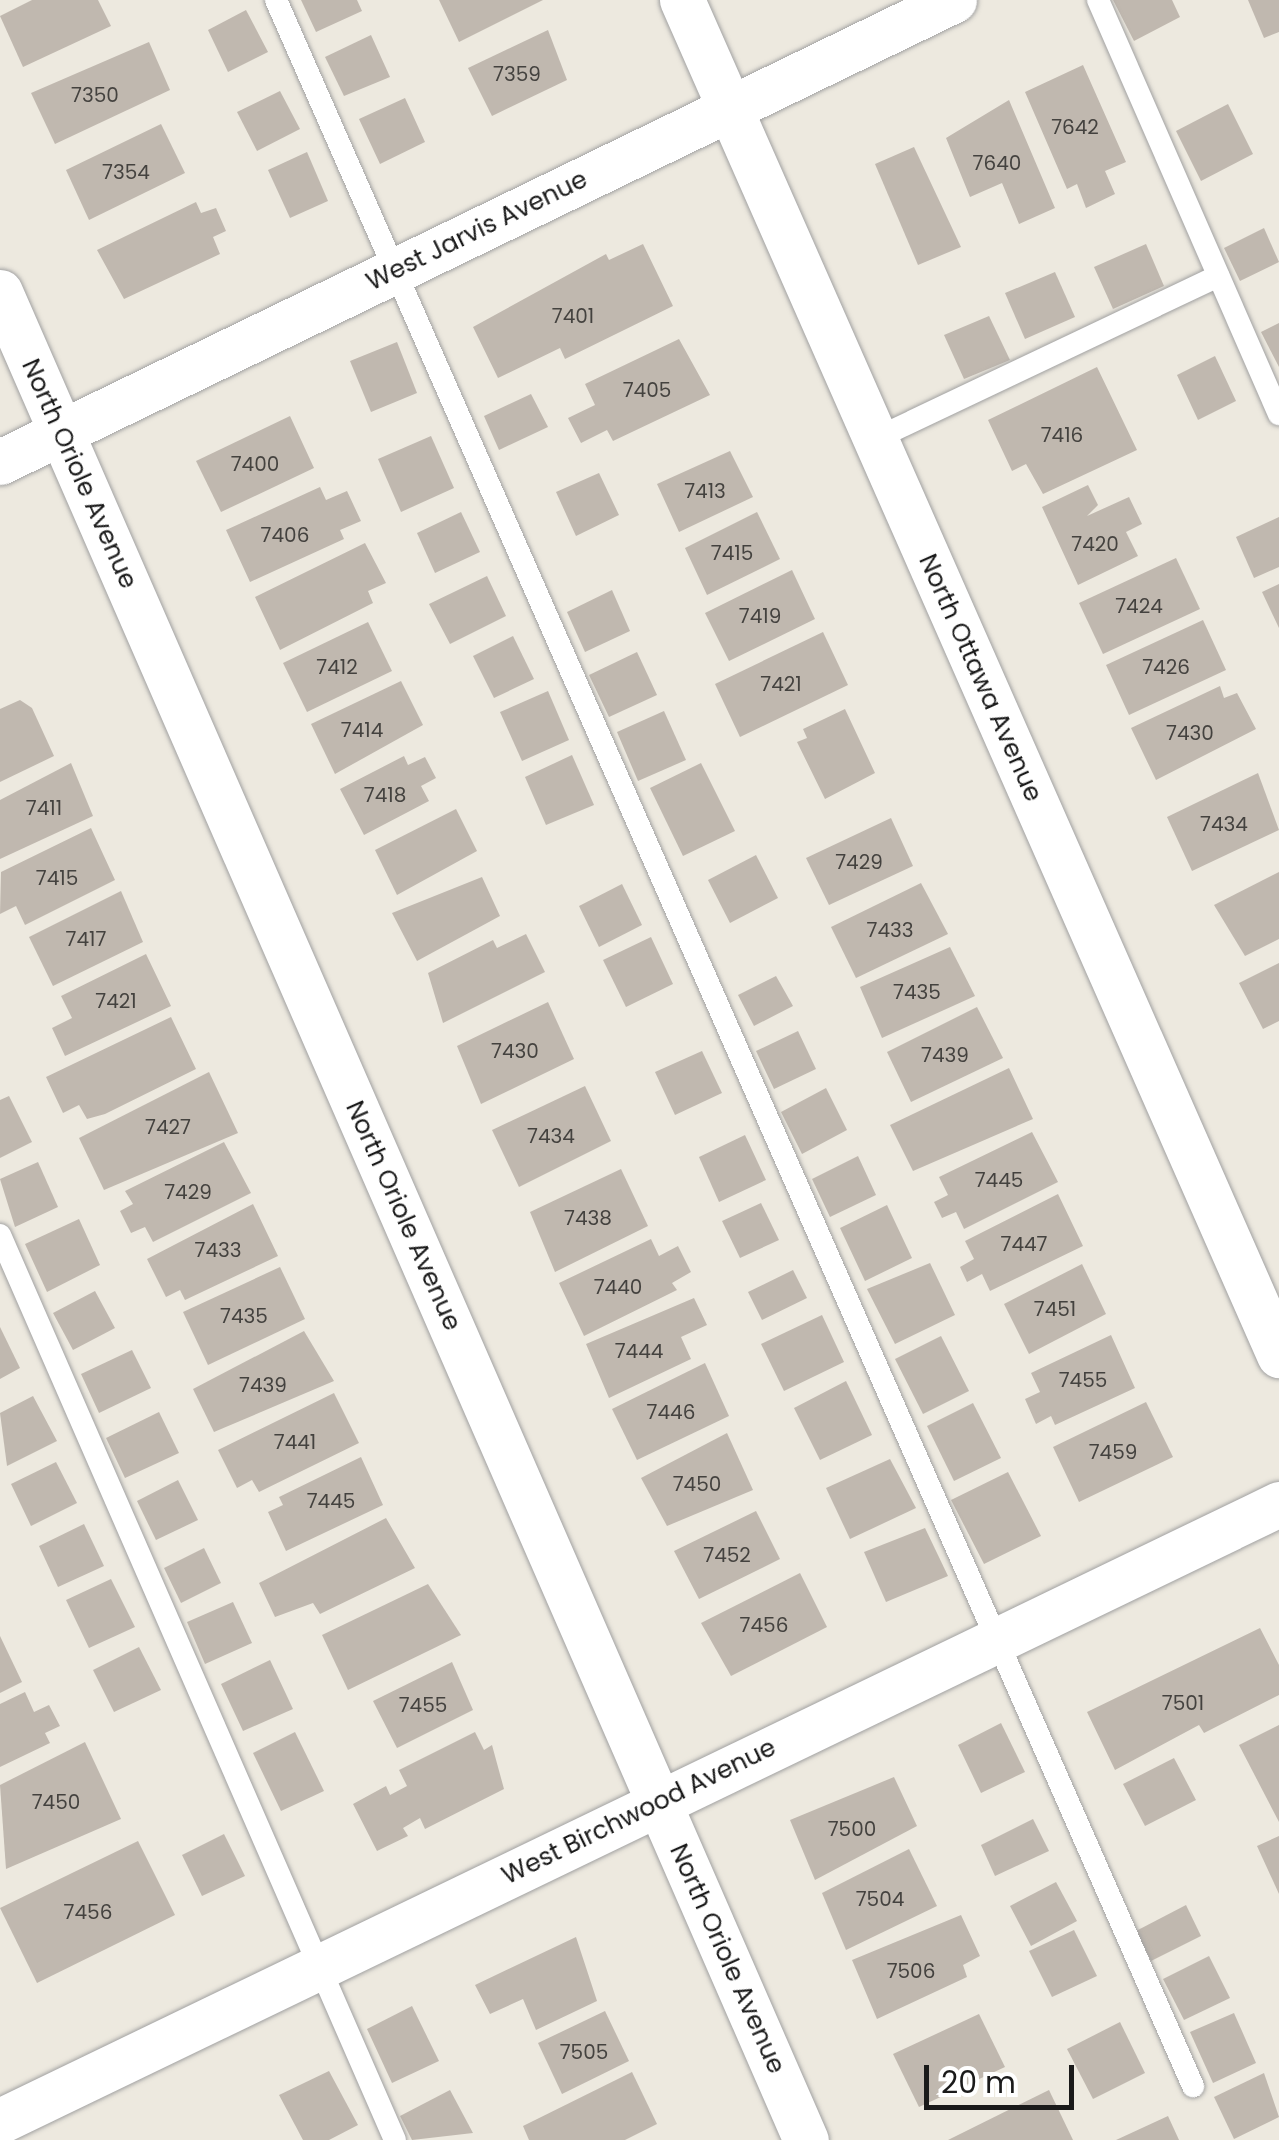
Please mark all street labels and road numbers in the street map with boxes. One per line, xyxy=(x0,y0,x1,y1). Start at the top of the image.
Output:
street label: West Jarvis Avenue xyxy=(362,164,592,298)
street label: North Oriole Avenue xyxy=(15,355,143,593)
street label: North Ottawa Avenue xyxy=(912,550,1048,806)
street label: North Oriole Avenue xyxy=(339,1097,467,1335)
street label: West Birchwood Avenue xyxy=(497,1733,781,1891)
street label: North Oriole Avenue xyxy=(663,1840,791,2078)

